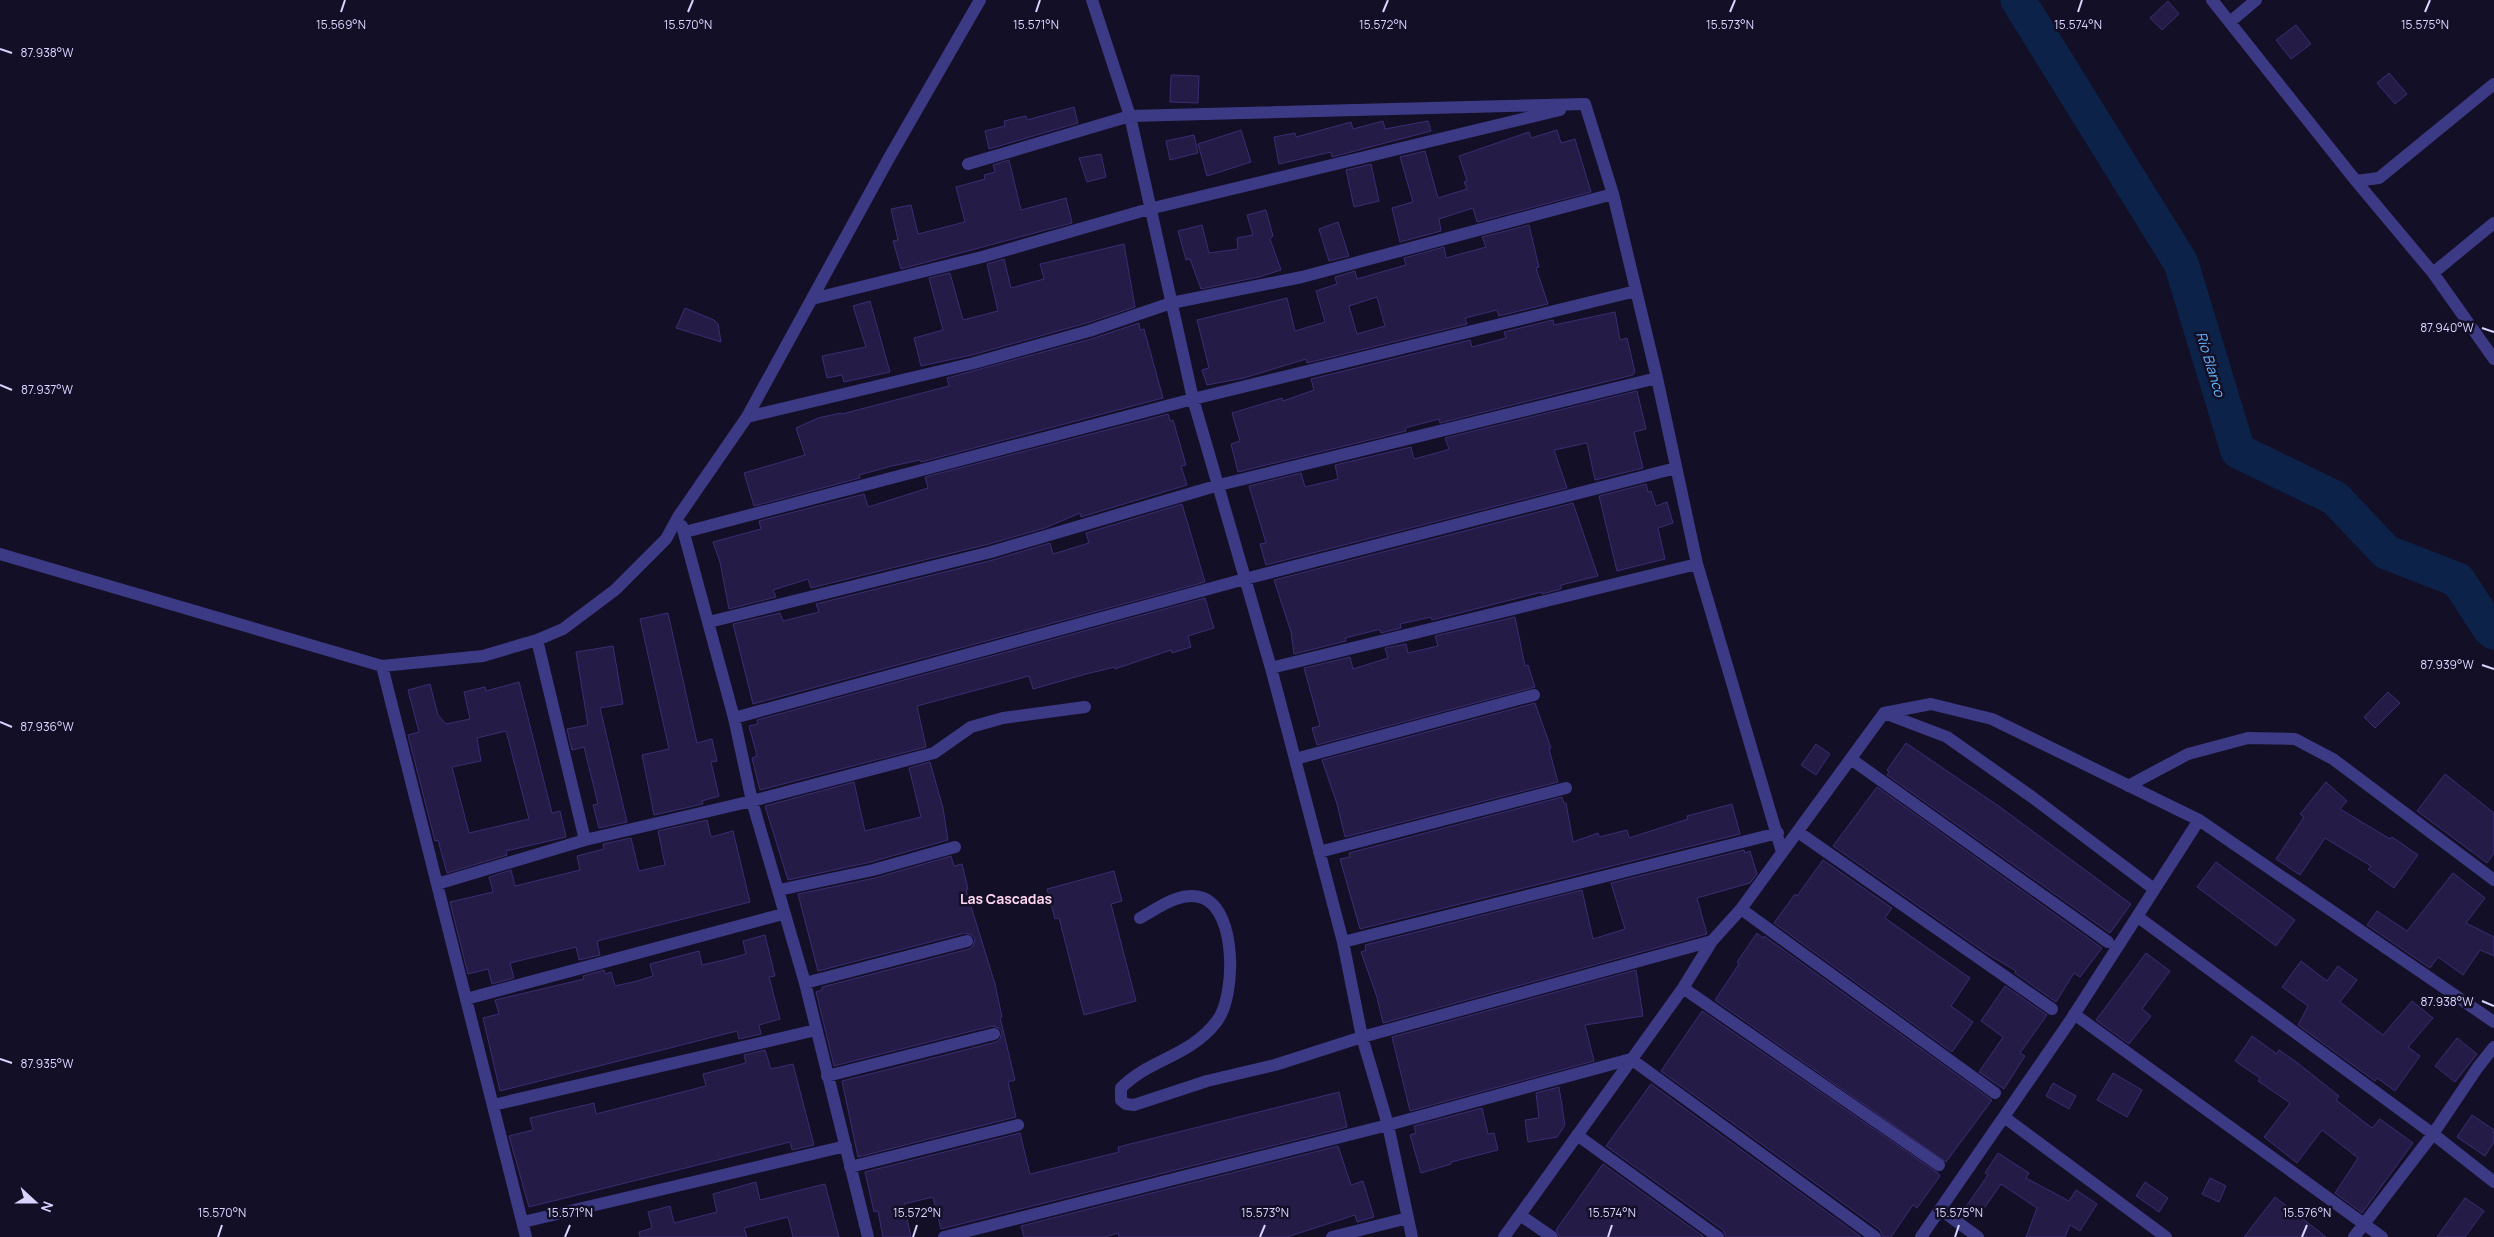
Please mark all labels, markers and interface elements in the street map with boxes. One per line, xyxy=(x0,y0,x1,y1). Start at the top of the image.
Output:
text: 15.569°N xyxy=(316,16,366,33)
text: 15.570°N xyxy=(664,16,712,33)
text: 15.571°N xyxy=(1013,16,1059,33)
text: 15.572°N xyxy=(1359,16,1407,33)
text: 15.573°N xyxy=(1706,16,1754,33)
text: 15.574°N xyxy=(2054,16,2102,33)
text: 15.575°N xyxy=(2401,16,2449,33)
text: 87.938°W xyxy=(21,44,74,61)
text: 87.940°W xyxy=(2420,319,2475,336)
water label: Río Blanco xyxy=(2192,329,2230,399)
text: 87.937°W xyxy=(21,381,74,398)
text: 87.939°W xyxy=(2420,656,2474,673)
text: 87.936°W xyxy=(20,718,74,735)
district label: Las Cascadas xyxy=(960,889,1053,908)
text: 87.938°W xyxy=(2421,993,2474,1010)
text: 87.935°W xyxy=(21,1055,74,1072)
north arrow xyxy=(10,1177,60,1227)
text: N xyxy=(37,1199,58,1215)
text: 15.570°N xyxy=(198,1204,246,1221)
text: 15.571°N xyxy=(547,1204,593,1221)
text: 15.572°N xyxy=(893,1204,941,1221)
text: 15.573°N xyxy=(1241,1204,1289,1221)
text: 15.574°N xyxy=(1588,1204,1636,1221)
text: 15.575°N xyxy=(1935,1204,1983,1221)
text: 15.576°N xyxy=(2283,1204,2331,1221)

